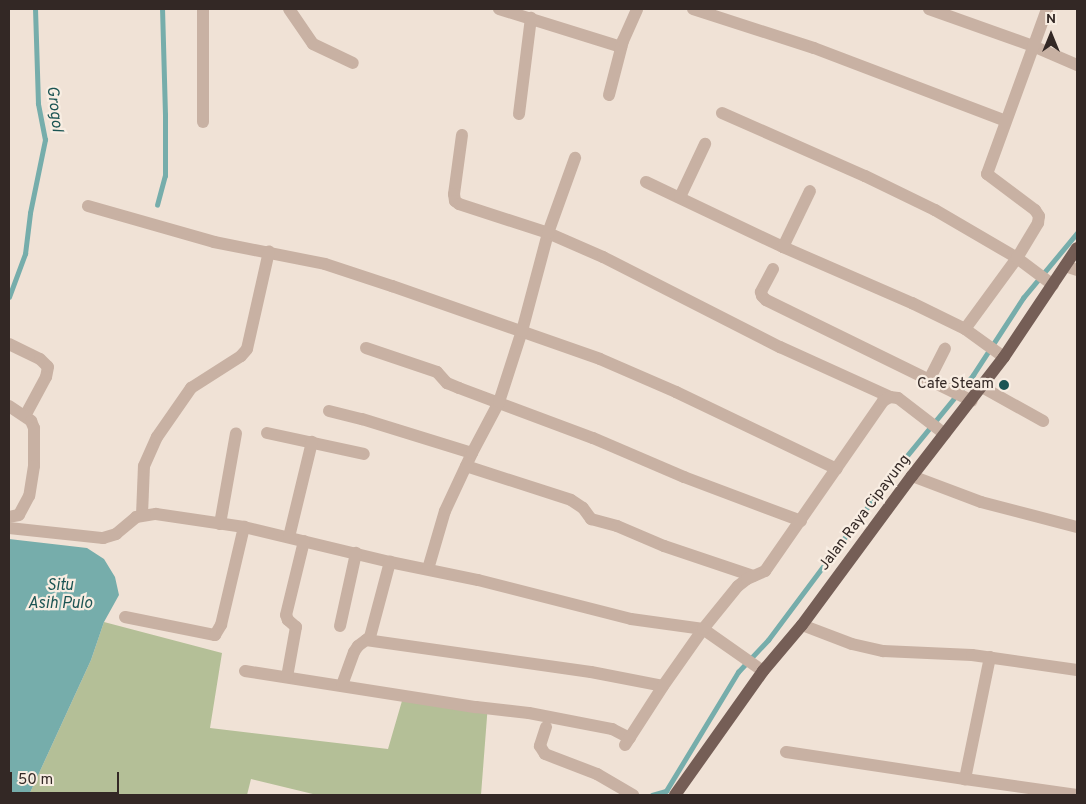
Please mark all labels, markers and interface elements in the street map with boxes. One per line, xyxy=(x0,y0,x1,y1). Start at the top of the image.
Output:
north arrow xyxy=(1026,10,1076,60)
text: N xyxy=(1046,11,1056,28)
water label: Grogol xyxy=(42,85,66,133)
place label: Cafe Steam xyxy=(917,376,994,394)
marker: Cafe Steam xyxy=(998,379,1010,391)
street label: Jalan Raya Cipayung xyxy=(816,451,914,575)
water label: Situ Asih Pulo xyxy=(28,576,92,614)
scale bar xyxy=(12,762,121,794)
text: 50 m xyxy=(18,771,53,790)

